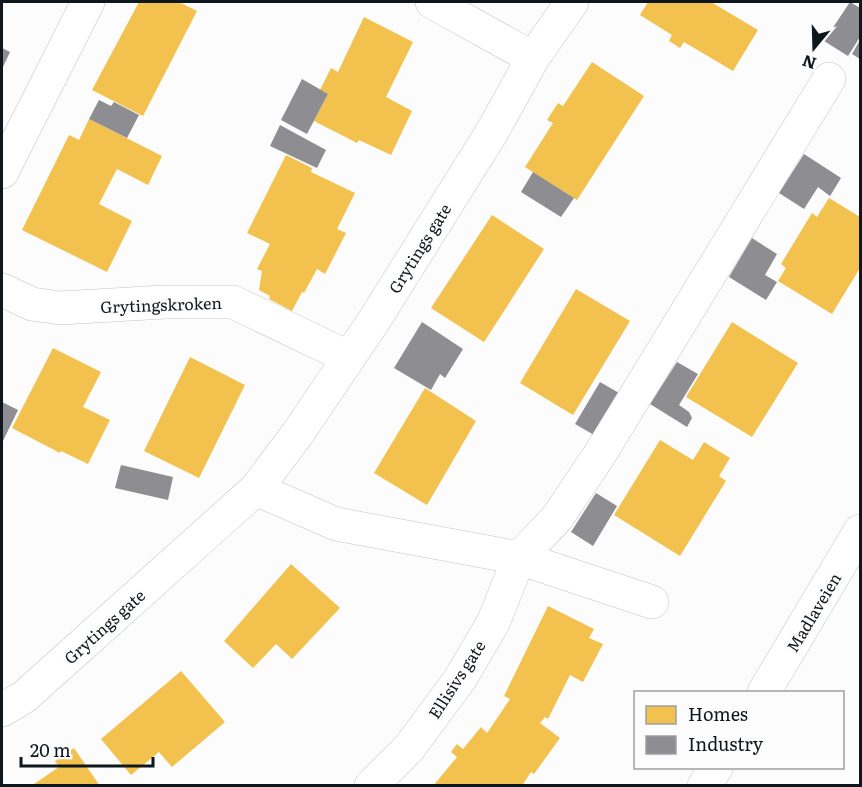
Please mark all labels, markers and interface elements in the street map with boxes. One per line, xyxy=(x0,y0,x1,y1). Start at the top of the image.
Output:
north arrow xyxy=(784,18,844,78)
text: N xyxy=(799,50,819,77)
street label: Grytings gate xyxy=(382,198,456,298)
street label: Grytingskroken xyxy=(100,290,223,318)
street label: Madlaveien xyxy=(780,567,846,656)
street label: Grytings gate xyxy=(58,583,150,669)
street label: Ellisivs gate xyxy=(422,635,490,723)
legend xyxy=(634,691,844,769)
text: Homes xyxy=(688,700,748,727)
scale bar xyxy=(21,730,153,768)
text: Industry xyxy=(688,730,764,757)
text: 20 m xyxy=(30,736,71,763)

